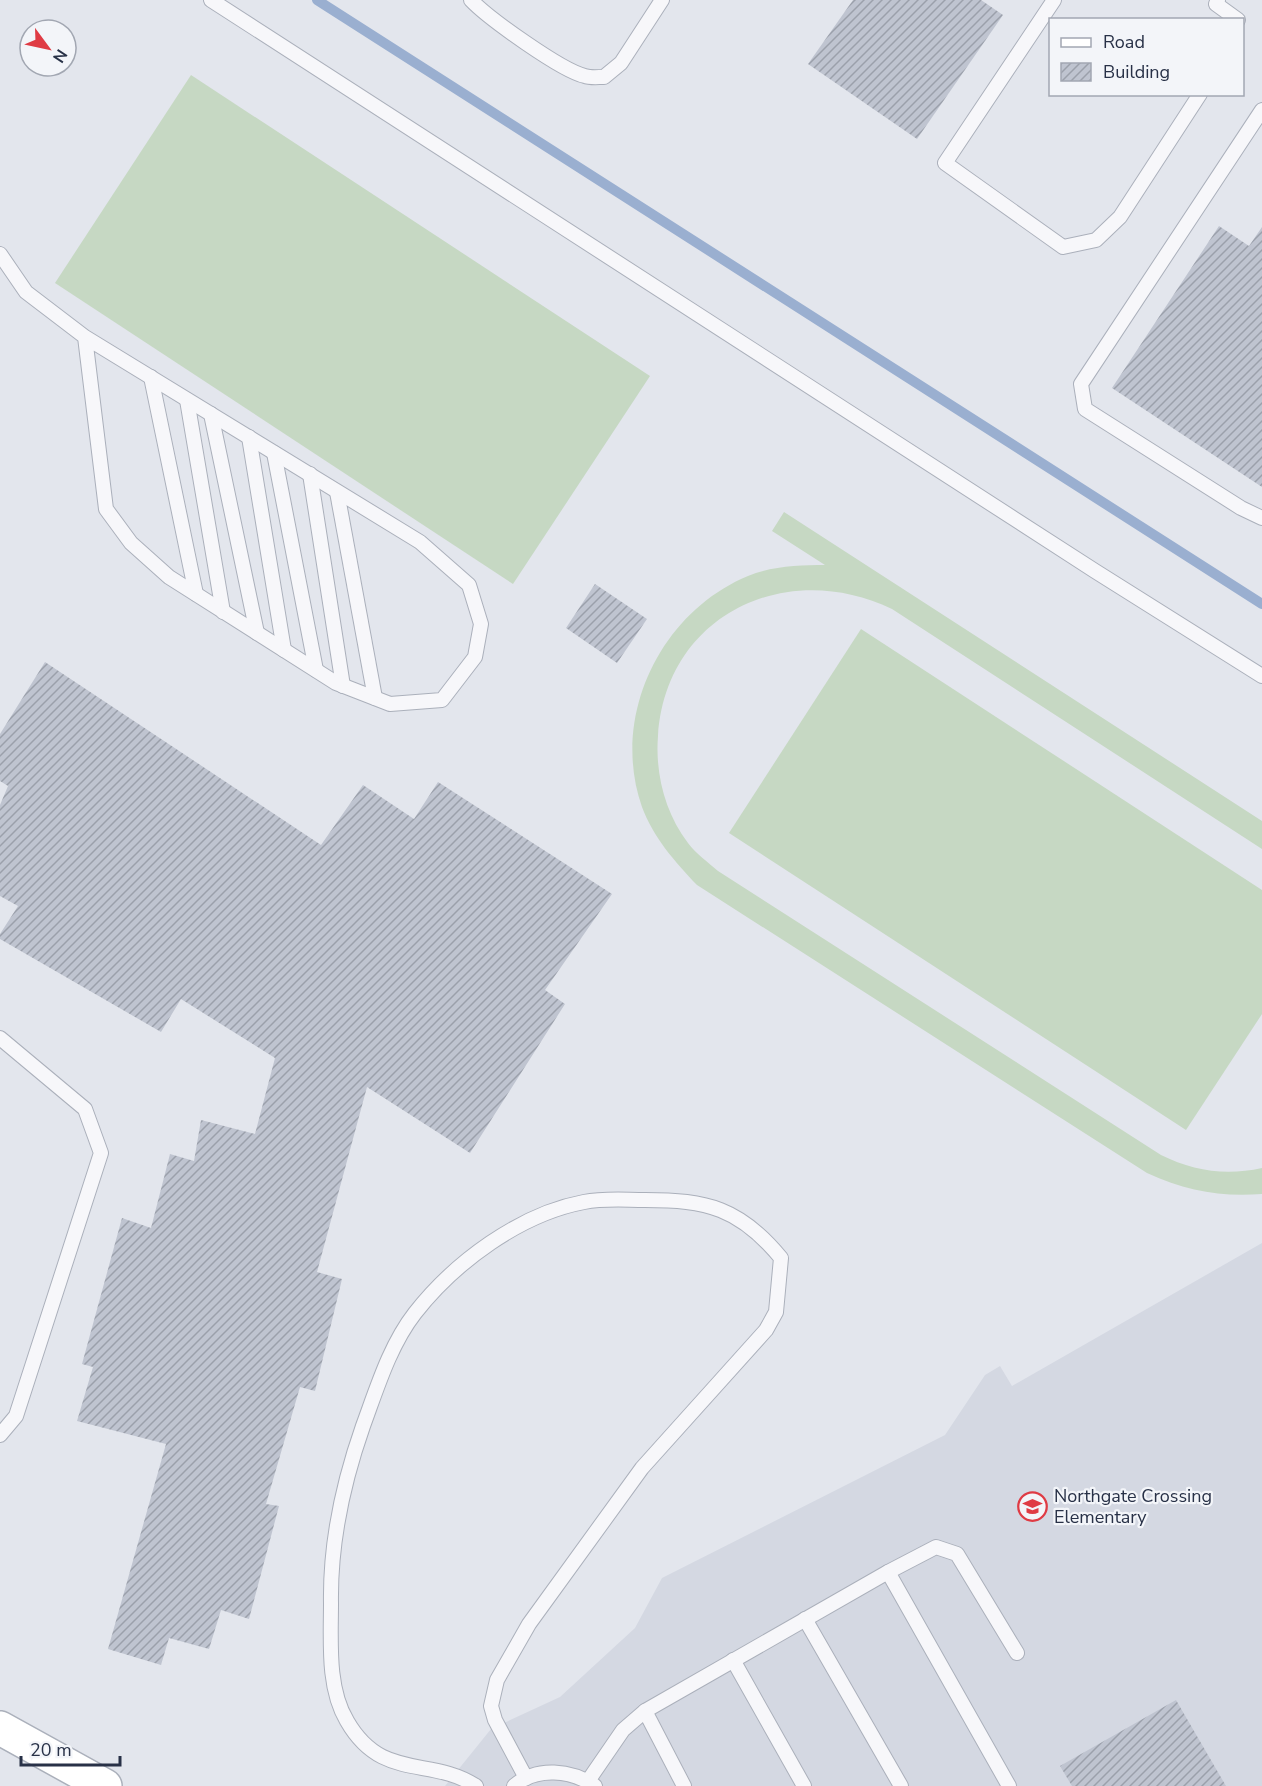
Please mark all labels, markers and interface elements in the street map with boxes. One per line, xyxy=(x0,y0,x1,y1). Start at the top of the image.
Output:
north arrow xyxy=(18,18,78,78)
legend xyxy=(1049,18,1244,96)
text: Road xyxy=(1103,30,1145,54)
text: N xyxy=(47,45,72,67)
text: Building xyxy=(1103,60,1170,84)
place label: Northgate Crossing Elementary xyxy=(1054,1484,1212,1529)
school or university icon: Northgate Crossing Elementary xyxy=(1017,1490,1049,1522)
scale bar xyxy=(21,1729,120,1767)
text: 20 m xyxy=(30,1738,72,1762)

